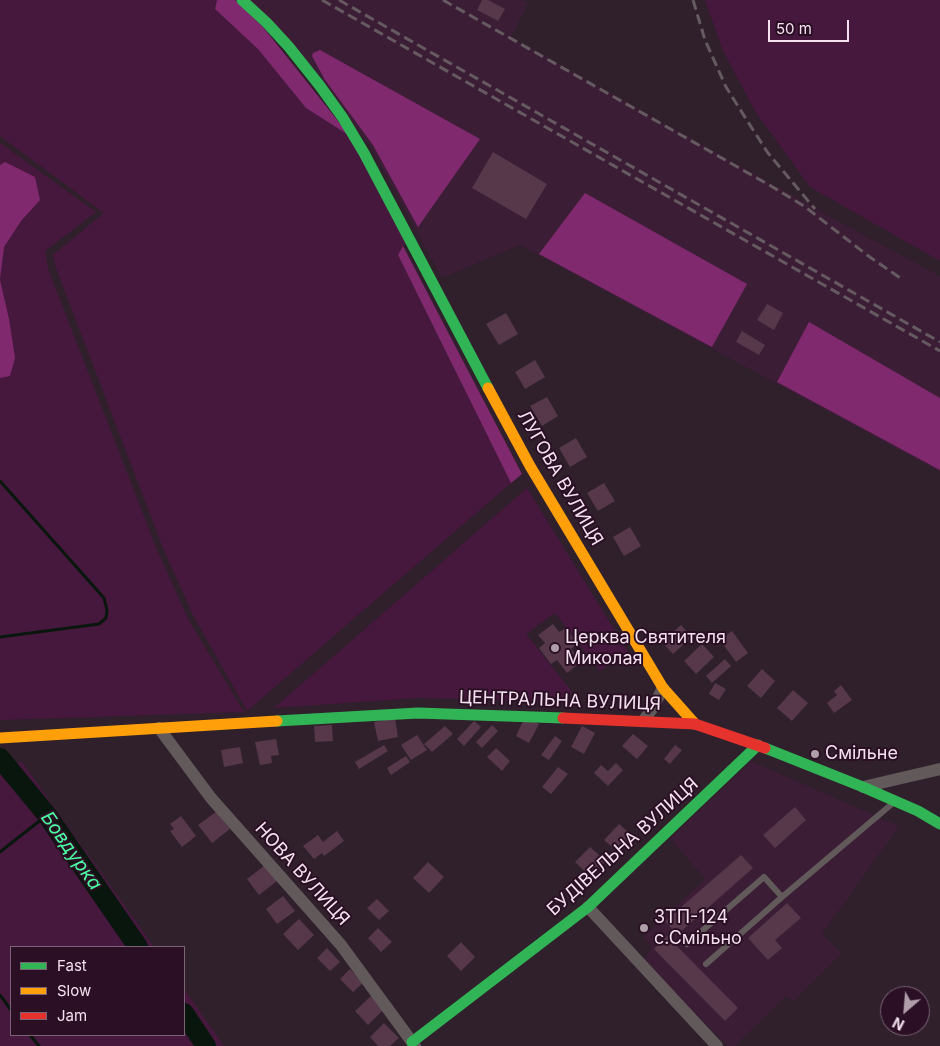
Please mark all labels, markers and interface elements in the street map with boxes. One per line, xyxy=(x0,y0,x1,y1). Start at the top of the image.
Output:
scale bar xyxy=(770,10,851,42)
text: 50 m xyxy=(776,19,812,38)
street label: ЛУГОВА ВУЛИЦЯ xyxy=(513,407,607,549)
place label: Церква Святителя Миколая xyxy=(565,627,726,670)
marker: Церква Святителя Миколая xyxy=(549,642,561,654)
street label: ЦЕНТРАЛЬНА ВУЛИЦЯ xyxy=(459,687,661,715)
place label: Смільне xyxy=(825,743,898,765)
marker: Смільне xyxy=(809,748,821,760)
street label: БУДІВЕЛЬНА ВУЛИЦЯ xyxy=(543,773,703,921)
water label: Бовдурка xyxy=(36,807,106,895)
street label: НОВА ВУЛИЦЯ xyxy=(250,818,354,930)
place label: ЗТП-124 с.Смільно xyxy=(654,907,742,950)
marker: ЗТП-124 с.Смільно xyxy=(638,922,650,934)
legend xyxy=(10,946,185,1036)
text: Fast xyxy=(57,956,87,975)
text: Slow xyxy=(57,981,91,1000)
north arrow xyxy=(880,986,930,1036)
text: Jam xyxy=(57,1006,87,1025)
text: N xyxy=(890,1014,907,1034)

